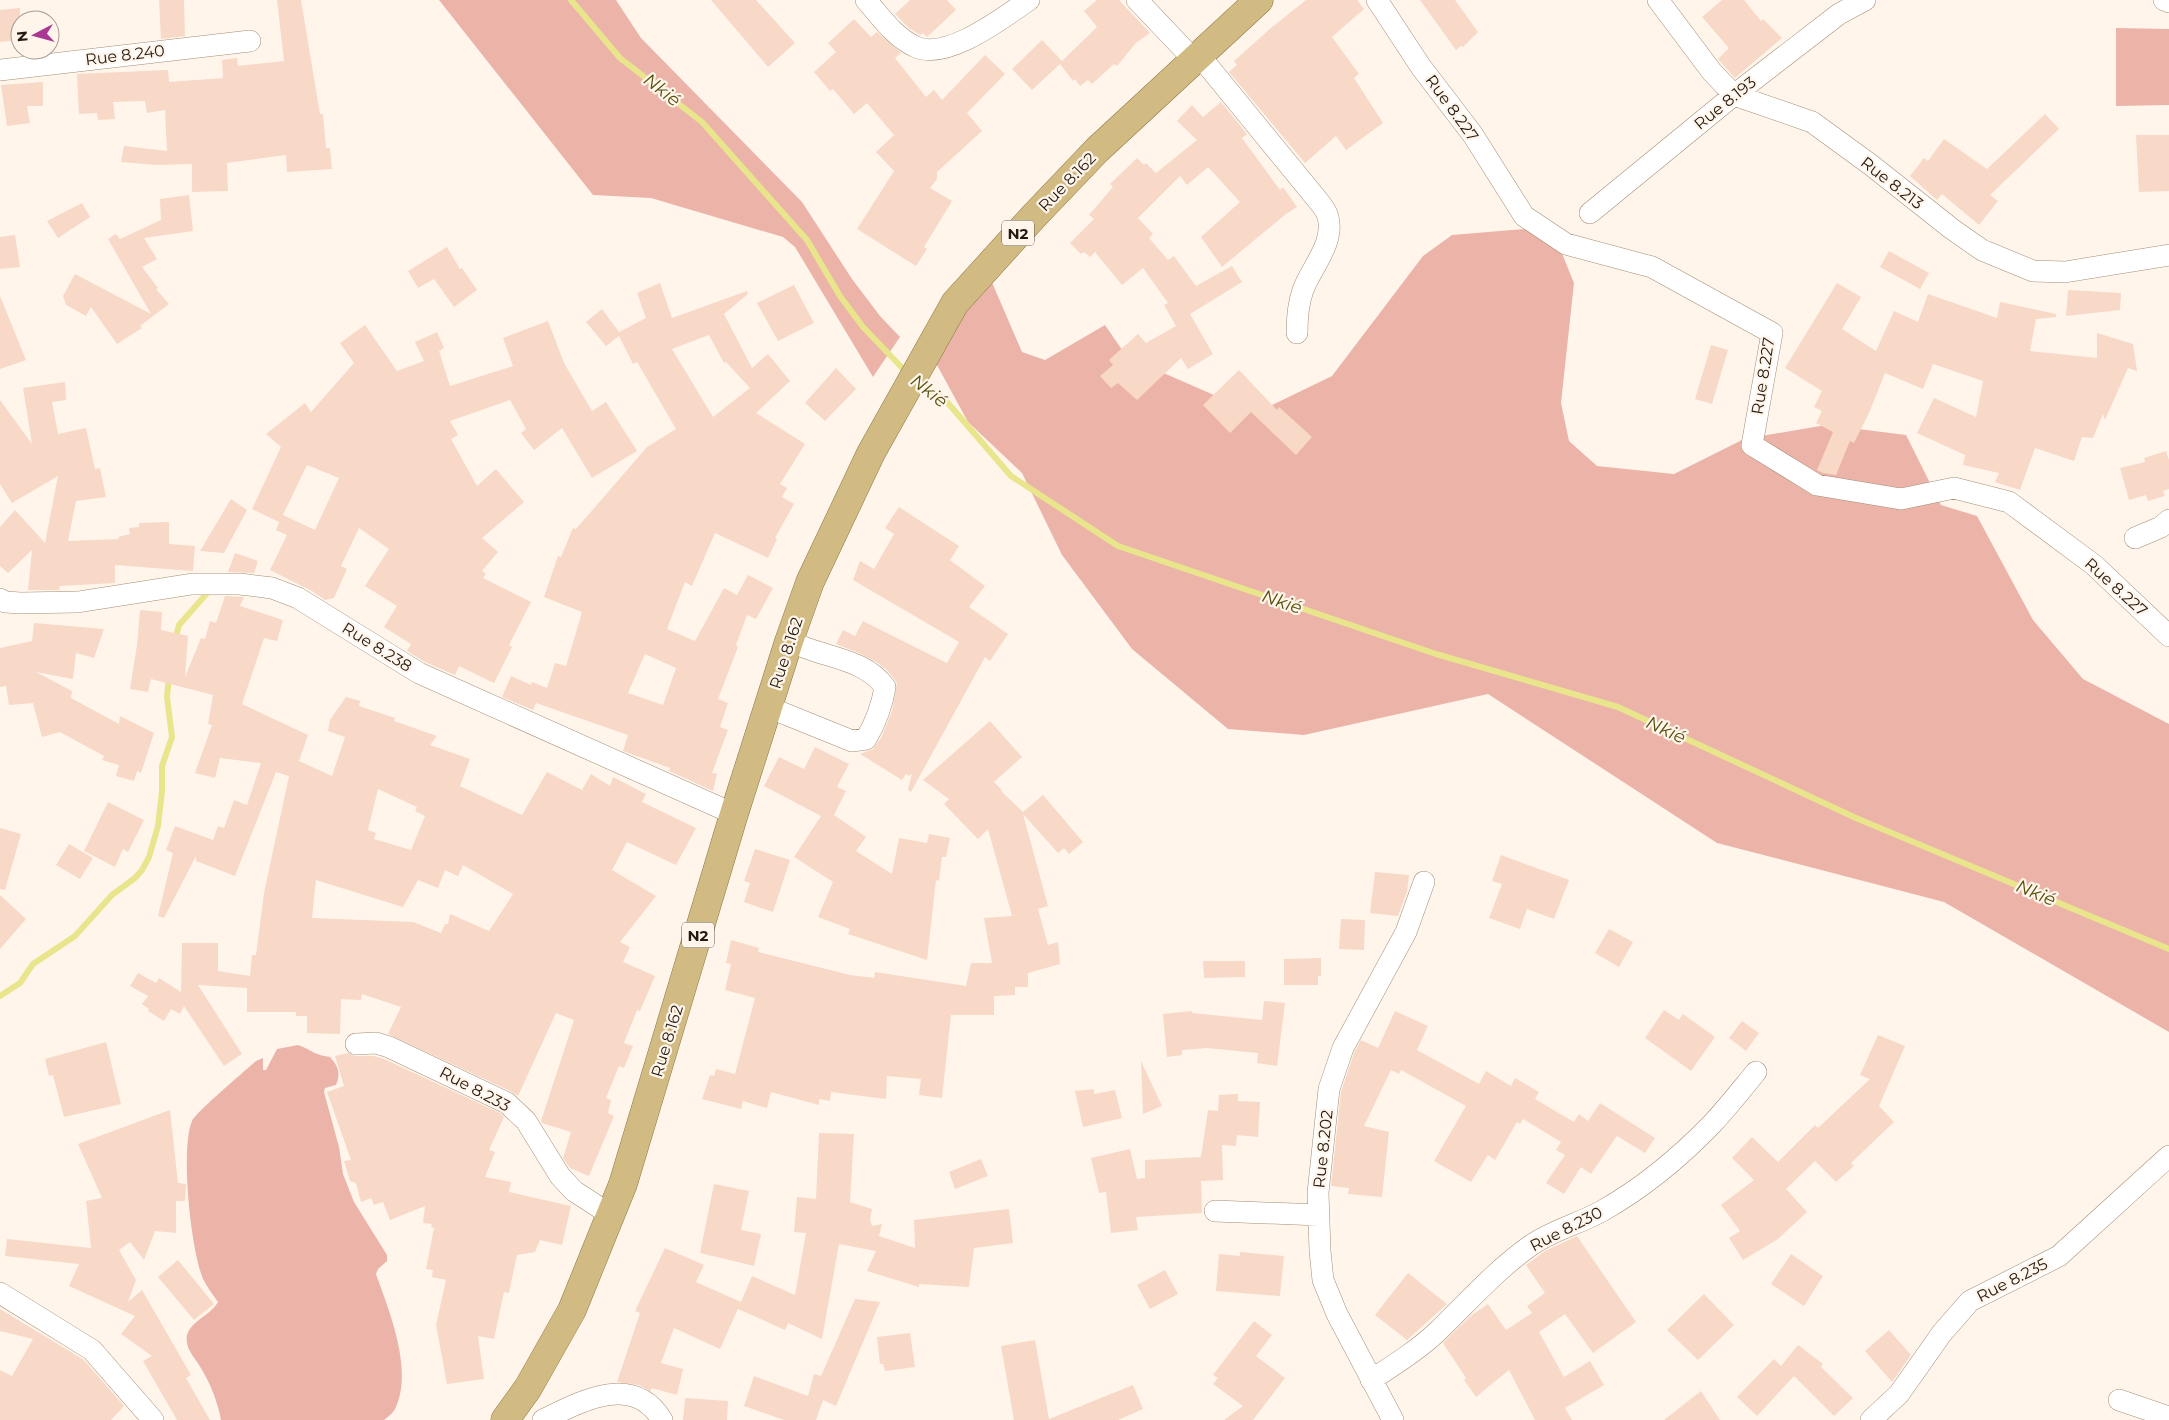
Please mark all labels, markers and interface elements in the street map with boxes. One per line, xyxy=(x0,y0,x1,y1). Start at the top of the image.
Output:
north arrow xyxy=(10,10,60,60)
text: N xyxy=(13,30,32,43)
street label: Rue 8.240 xyxy=(84,41,166,69)
water label: Nkié xyxy=(639,69,685,111)
street label: Rue 8.227 xyxy=(1421,71,1483,145)
street label: Rue 8.193 xyxy=(1690,72,1760,134)
street label: Rue 8.162 xyxy=(1034,149,1100,215)
street label: Rue 8.213 xyxy=(1857,153,1927,213)
road number: N2 xyxy=(1002,220,1034,246)
street label: Rue 8.227 xyxy=(1748,336,1778,416)
water label: Nkié xyxy=(906,370,952,412)
street label: Rue 8.227 xyxy=(2081,554,2151,620)
water label: Nkié xyxy=(1259,585,1305,619)
street label: Rue 8.162 xyxy=(765,615,807,691)
street label: Rue 8.238 xyxy=(339,618,415,676)
water label: Nkié xyxy=(1643,711,1689,749)
water label: Nkié xyxy=(2013,875,2059,911)
road number: N2 xyxy=(682,922,714,948)
street label: Rue 8.162 xyxy=(647,1003,687,1079)
street label: Rue 8.233 xyxy=(436,1063,514,1115)
street label: Rue 8.202 xyxy=(1309,1109,1337,1189)
street label: Rue 8.230 xyxy=(1527,1203,1605,1255)
street label: Rue 8.235 xyxy=(1973,1254,2051,1306)

